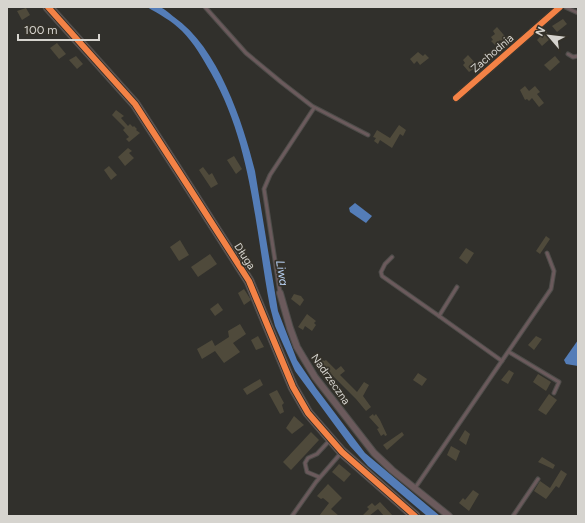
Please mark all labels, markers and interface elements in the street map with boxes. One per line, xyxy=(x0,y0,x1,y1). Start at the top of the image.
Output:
scale bar xyxy=(18,16,99,42)
north arrow xyxy=(529,16,569,56)
text: 100 m xyxy=(24,23,58,37)
text: N xyxy=(533,25,548,38)
street label: Zachodnia xyxy=(468,31,516,75)
street label: Długa xyxy=(231,241,258,272)
water label: Liwa xyxy=(273,259,291,287)
street label: Nadrzeczna xyxy=(308,351,353,407)

